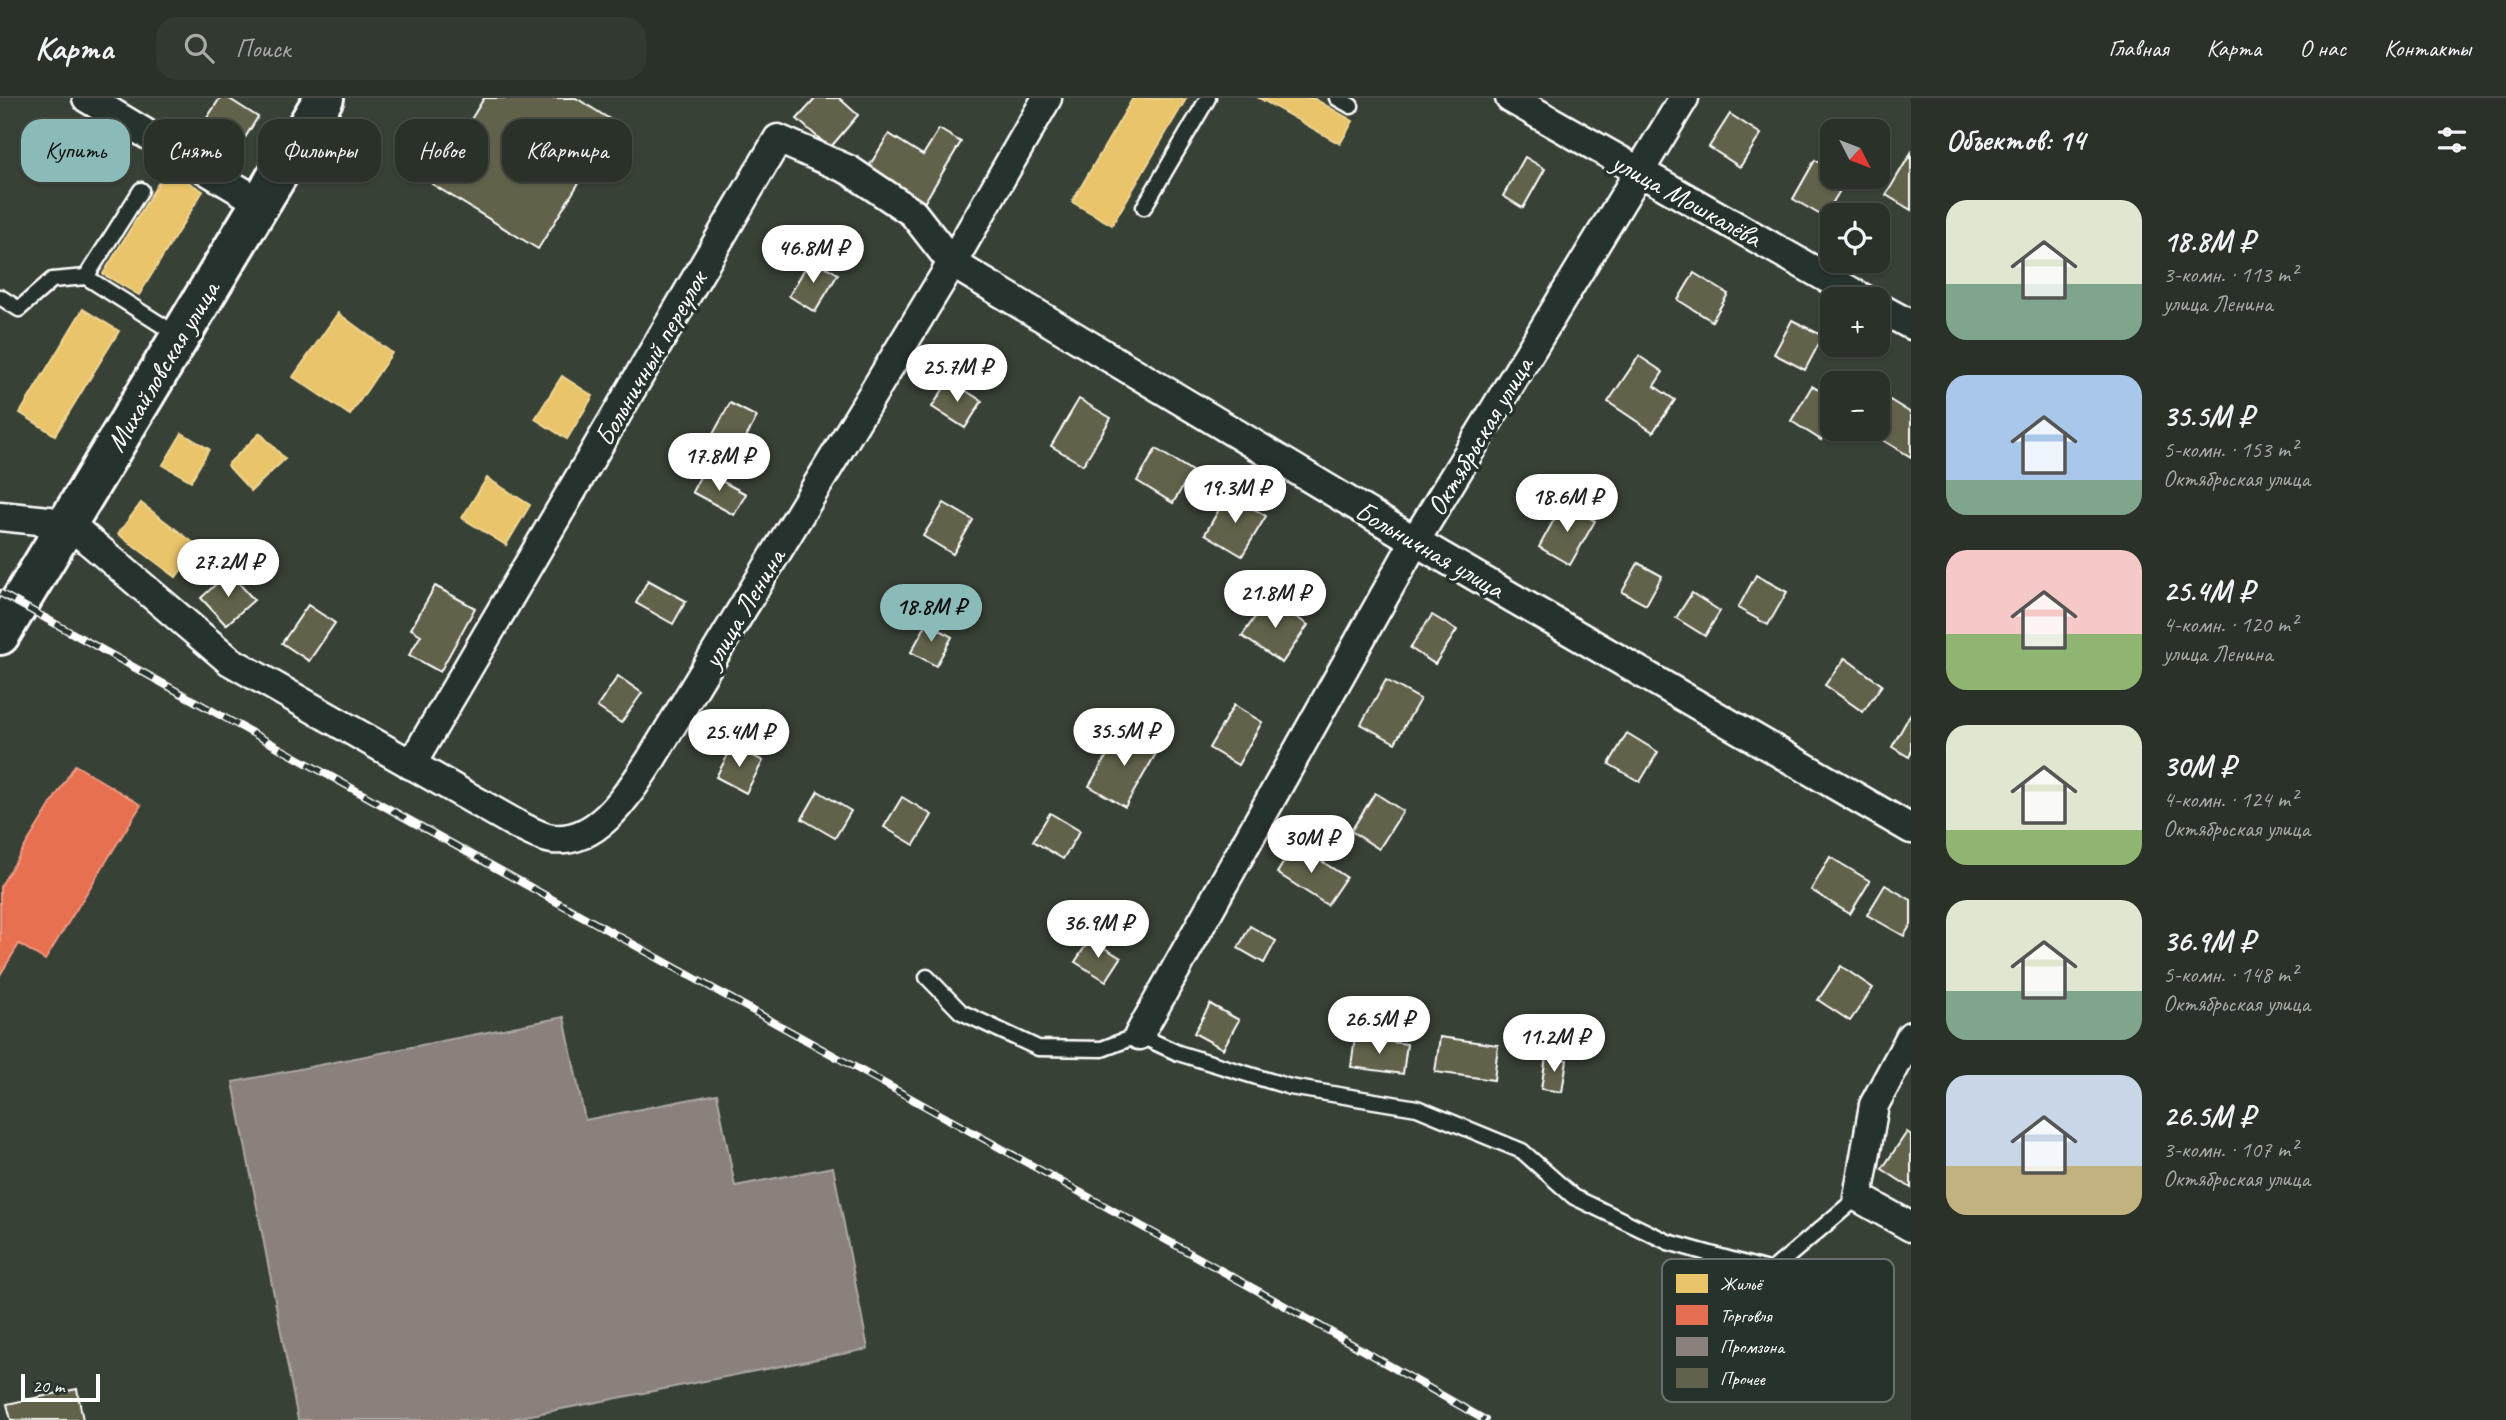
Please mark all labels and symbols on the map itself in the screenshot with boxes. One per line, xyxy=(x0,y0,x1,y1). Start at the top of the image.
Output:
north arrow xyxy=(1820,119,1890,189)
street label: улица Мошкалёва xyxy=(1604,143,1769,256)
pin: 46.8M ₽ xyxy=(748,226,878,285)
street label: Больничный переулок xyxy=(586,262,716,452)
street label: Михайловская улица xyxy=(98,273,228,458)
pin: 25.7M ₽ xyxy=(892,344,1022,404)
street label: Октябрьская улица xyxy=(1418,348,1542,522)
pin: 17.8M ₽ xyxy=(654,434,784,493)
pin: 19.3M ₽ xyxy=(1170,466,1300,525)
pin: 18.6M ₽ xyxy=(1502,474,1632,534)
street label: Больничная улица xyxy=(1349,493,1512,607)
pin: 27.2M ₽ xyxy=(163,540,293,599)
street label: улица Ленина xyxy=(693,540,794,676)
pin: 21.8M ₽ xyxy=(1210,570,1340,630)
pin: 18.8M ₽ xyxy=(866,584,996,644)
pin: 35.5M ₽ xyxy=(1059,708,1189,768)
pin: 25.4M ₽ xyxy=(674,710,804,769)
pin: 30M ₽ xyxy=(1262,816,1360,875)
pin: 36.9M ₽ xyxy=(1033,900,1163,960)
pin: 26.5M ₽ xyxy=(1314,996,1444,1056)
pin: 11.2M ₽ xyxy=(1489,1014,1619,1074)
legend xyxy=(1662,1259,1894,1402)
text: Жильё xyxy=(1720,1272,1764,1296)
text: Торговля xyxy=(1720,1304,1773,1328)
text: Промзона xyxy=(1720,1335,1786,1359)
text: Прочее xyxy=(1720,1367,1766,1391)
scale bar xyxy=(21,1371,100,1403)

